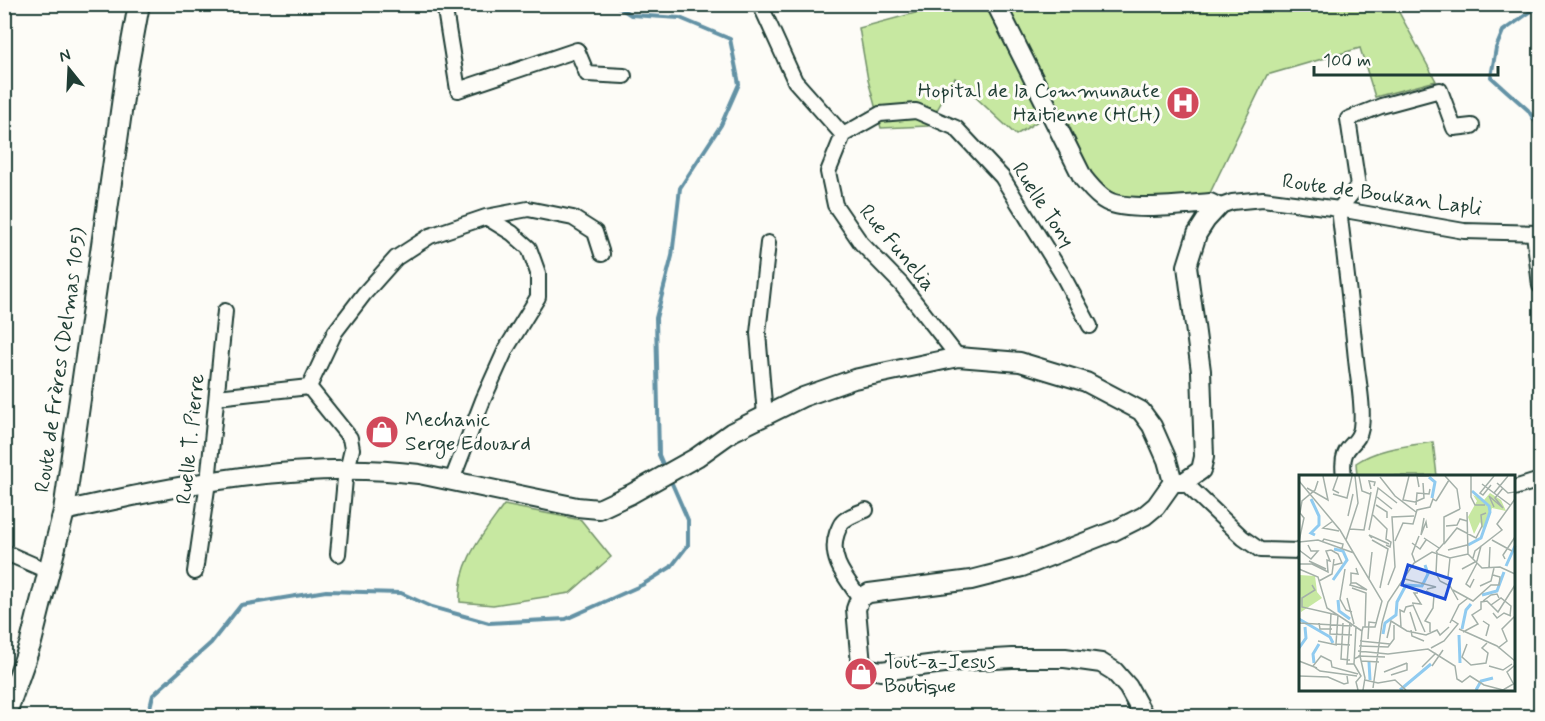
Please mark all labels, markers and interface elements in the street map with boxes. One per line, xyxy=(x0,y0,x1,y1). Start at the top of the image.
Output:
north arrow xyxy=(39,39,99,99)
scale bar xyxy=(1314,39,1498,77)
text: N xyxy=(57,45,73,68)
text: 100 m xyxy=(1323,49,1371,73)
place label: Hopital de la Communaute Haitienne (HCH) xyxy=(918,77,1161,129)
hospital icon: Hopital de la Communaute Haitienne (HCH) xyxy=(1165,85,1201,121)
street label: Ruelle Tony xyxy=(1005,157,1081,253)
street label: Route de Boukan Lapli xyxy=(1280,167,1484,223)
street label: Rue Funelia xyxy=(852,199,942,297)
street label: Route de Frères (Delmas 105) xyxy=(29,225,94,494)
street label: Ruelle T. Pierre xyxy=(170,372,212,506)
place label: Mechanic Serge Edouard xyxy=(405,406,531,459)
shop icon: Mechanic Serge Edouard xyxy=(364,414,400,450)
inset map xyxy=(1299,475,1515,691)
place label: Tout-a-Jesus Boutique xyxy=(884,648,996,700)
shop icon: Tout-a-Jesus Boutique xyxy=(843,656,879,692)

